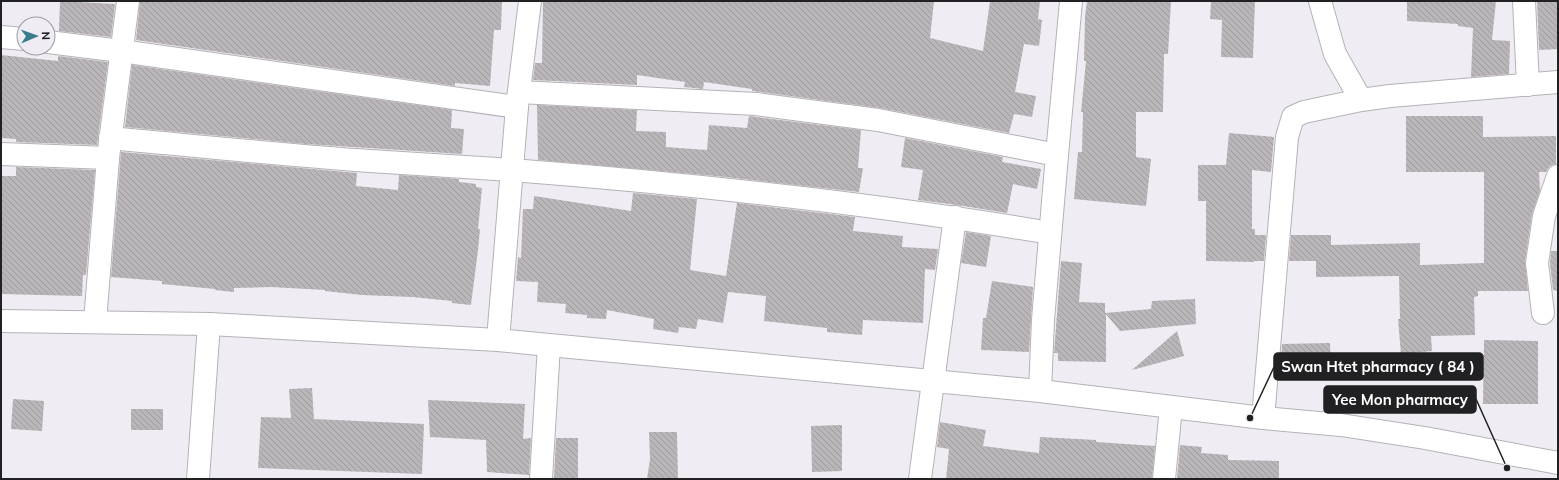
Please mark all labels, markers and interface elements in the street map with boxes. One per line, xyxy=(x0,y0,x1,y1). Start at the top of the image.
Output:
north arrow xyxy=(16,16,56,56)
text: N xyxy=(39,31,53,40)
callout: Swan Htet pharmacy ( 84 ) xyxy=(1274,353,1483,380)
text: Swan Htet pharmacy ( 84 ) xyxy=(1281,357,1475,376)
callout: Yee Mon pharmacy xyxy=(1324,386,1476,413)
text: Yee Mon pharmacy xyxy=(1331,390,1469,409)

